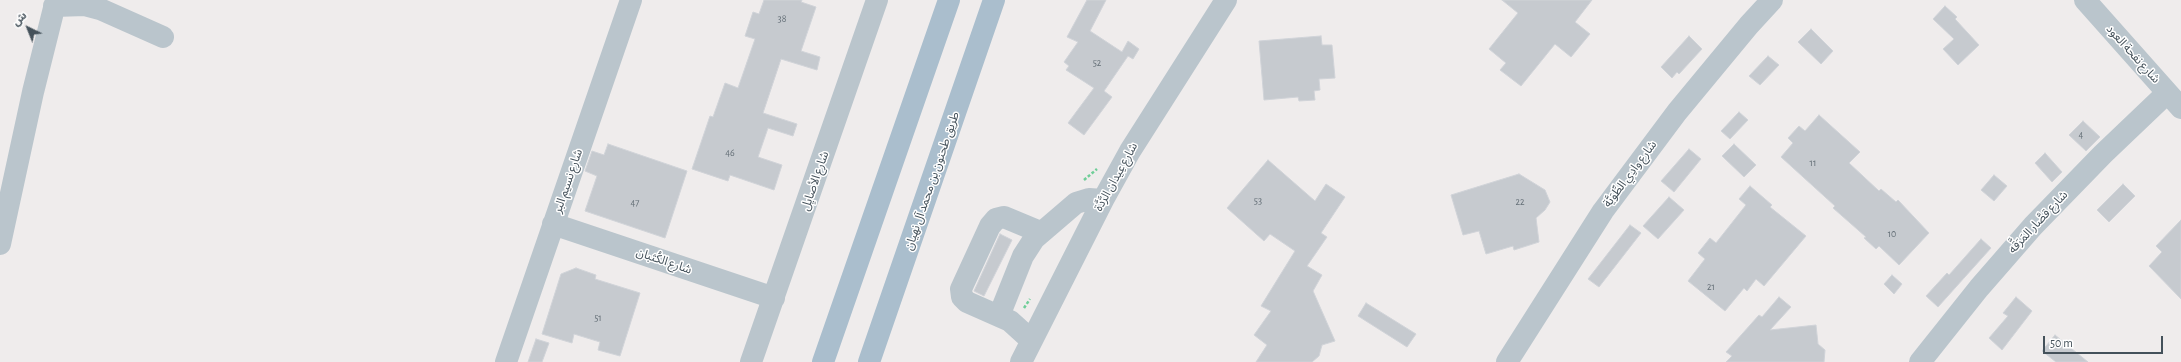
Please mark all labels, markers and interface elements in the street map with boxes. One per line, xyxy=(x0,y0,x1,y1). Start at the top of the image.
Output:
north arrow xyxy=(8,8,48,48)
text: ش xyxy=(10,10,29,28)
house number: 38 xyxy=(778,13,786,25)
street label: شارع نفحة العود xyxy=(2103,22,2163,86)
house number: 52 xyxy=(1093,57,1101,69)
street label: طريق طحنون بن محمد آل نهيان xyxy=(902,110,962,252)
house number: 4 xyxy=(2079,129,2083,141)
street label: شارع وادِي الطِّوَيَّة xyxy=(1600,138,1660,210)
street label: شارع عِيدان الرَّدَّة xyxy=(1091,140,1141,214)
street label: شارع نسيم البر xyxy=(550,147,586,215)
house number: 46 xyxy=(725,147,735,159)
street label: شارع الأصايِل xyxy=(798,149,832,213)
house number: 11 xyxy=(1810,157,1816,169)
street label: شارع قصَّار المَرَقَّه xyxy=(2005,188,2071,256)
house number: 53 xyxy=(1254,195,1262,207)
house number: 22 xyxy=(1515,196,1525,208)
house number: 47 xyxy=(631,197,639,209)
house number: 10 xyxy=(1888,228,1896,240)
street label: شارع الكُثبان xyxy=(634,245,694,277)
house number: 21 xyxy=(1707,281,1715,293)
house number: 51 xyxy=(594,312,602,324)
scale bar xyxy=(2045,328,2165,354)
text: 50 m xyxy=(2050,337,2073,349)

